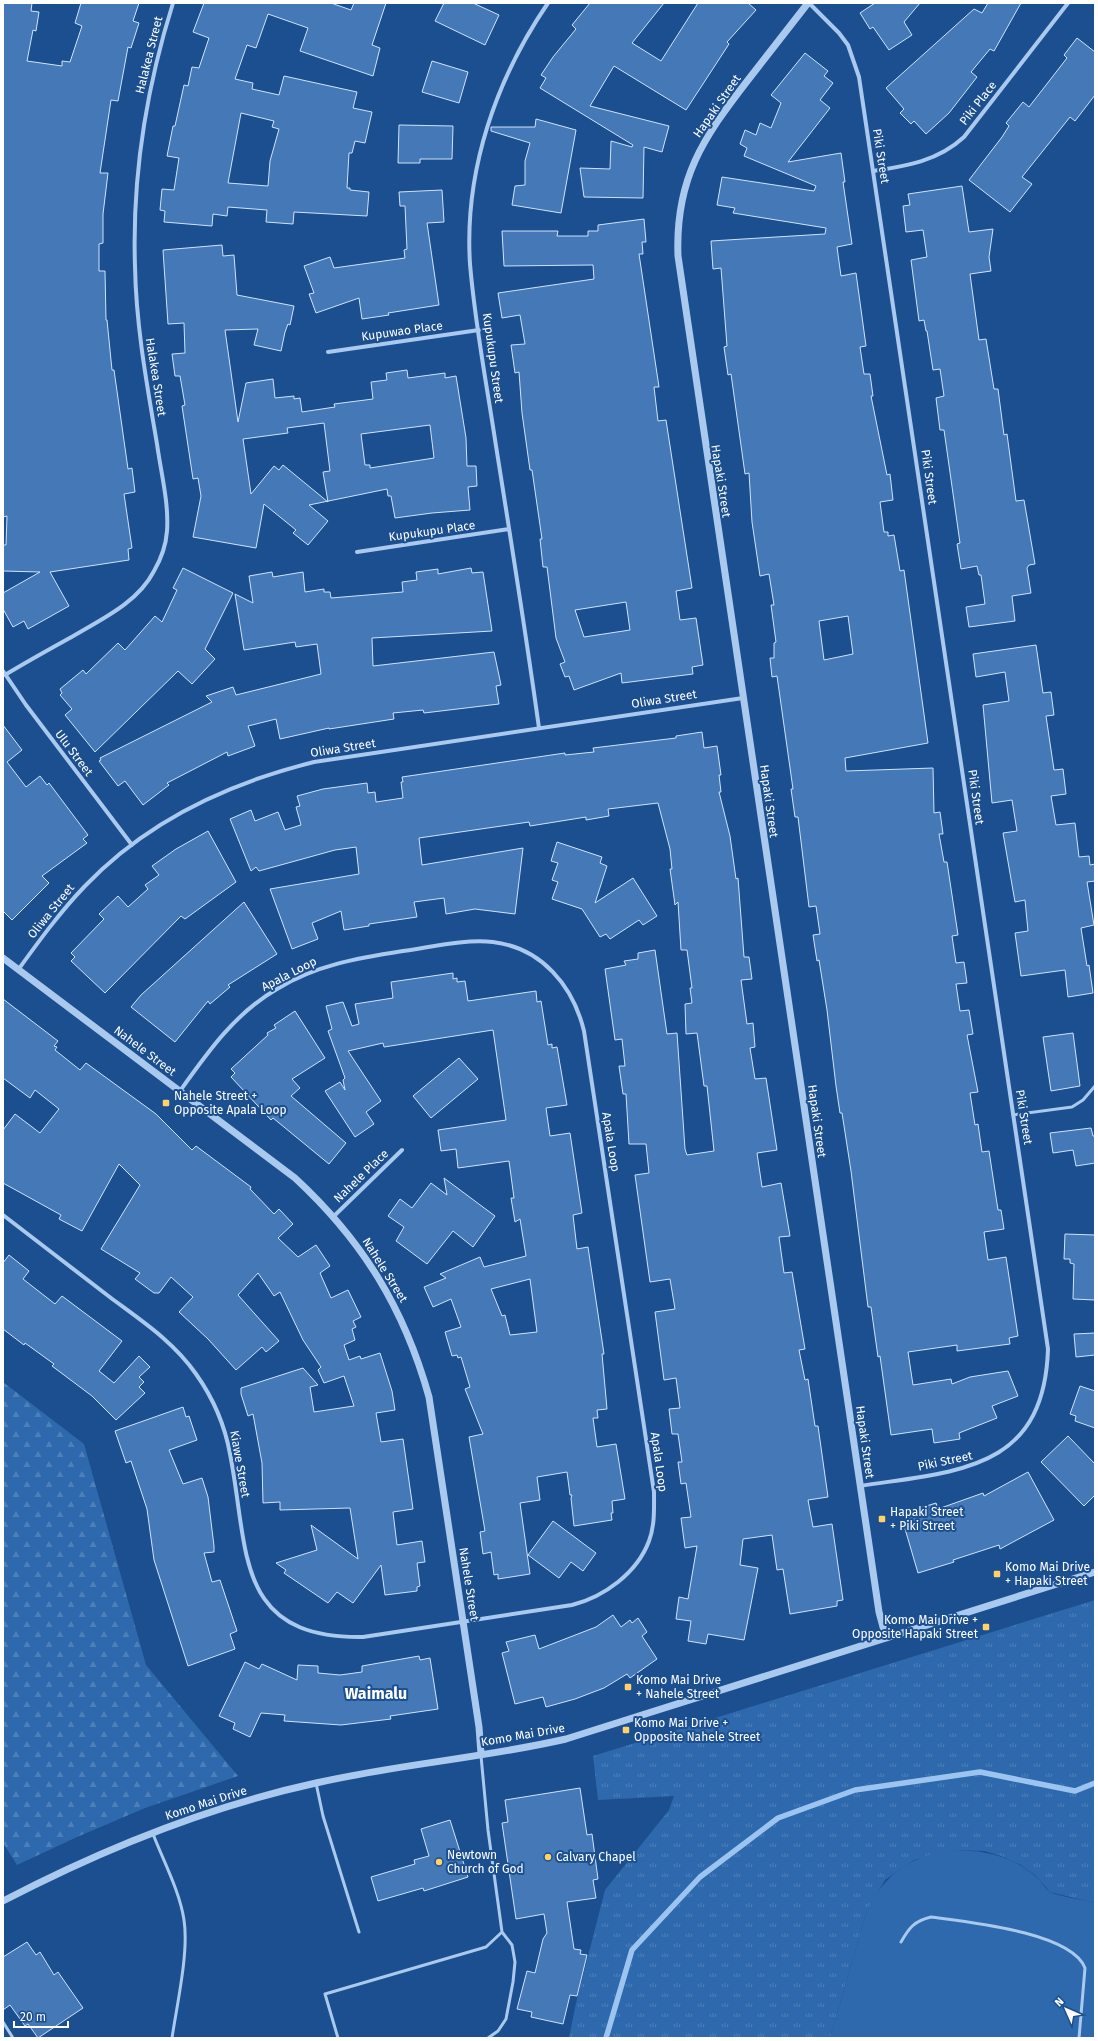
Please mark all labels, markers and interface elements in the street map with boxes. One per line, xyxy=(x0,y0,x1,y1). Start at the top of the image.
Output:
street label: Halakea Street xyxy=(133,14,166,95)
street label: Hapaki Street xyxy=(690,71,744,140)
street label: Piki Place xyxy=(956,78,1000,128)
street label: Piki Street xyxy=(870,127,892,185)
street label: Kupukupu Street xyxy=(480,312,506,405)
street label: Kupuwao Place xyxy=(360,318,444,344)
street label: Halakea Street xyxy=(143,337,169,418)
street label: Hapaki Street xyxy=(708,444,734,519)
street label: Piki Street xyxy=(918,448,940,506)
street label: Kupukupu Place xyxy=(388,518,476,544)
street label: Oliwa Street xyxy=(630,687,698,711)
street label: Ulu Street xyxy=(52,727,96,779)
street label: Oliwa Street xyxy=(309,736,377,760)
street label: Hapaki Street xyxy=(757,764,781,839)
street label: Piki Street xyxy=(965,768,987,826)
street label: Oliwa Street xyxy=(25,880,78,941)
street label: Apala Loop xyxy=(259,954,319,994)
street label: Nahele Street xyxy=(111,1023,179,1079)
street label: Hapaki Street xyxy=(805,1084,829,1159)
street label: Piki Street xyxy=(1013,1088,1035,1146)
place label: Nahele Street + Opposite Apala Loop xyxy=(174,1089,287,1117)
marker: Nahele Street + Opposite Apala Loop xyxy=(161,1098,171,1108)
street label: Apala Loop xyxy=(599,1111,623,1173)
street label: Nahele Place xyxy=(331,1147,391,1205)
street label: Nahele Street xyxy=(359,1235,411,1306)
street label: Hapaki Street xyxy=(853,1405,877,1480)
street label: Kiawe Street xyxy=(227,1429,253,1499)
street label: Apala Loop xyxy=(648,1431,670,1493)
street label: Piki Street xyxy=(916,1448,974,1474)
place label: Hapaki Street + Piki Street xyxy=(890,1505,964,1533)
marker: Hapaki Street + Piki Street xyxy=(877,1514,887,1524)
street label: Nahele Street xyxy=(456,1546,482,1622)
place label: Komo Mai Drive + Hapaki Street xyxy=(1005,1560,1090,1588)
marker: Komo Mai Drive + Hapaki Street xyxy=(992,1569,1002,1579)
place label: Komo Mai Drive + Opposite Hapaki Street xyxy=(852,1613,979,1641)
marker: Komo Mai Drive + Opposite Hapaki Street xyxy=(981,1622,991,1632)
place label: Komo Mai Drive + Nahele Street xyxy=(636,1673,721,1701)
marker: Komo Mai Drive + Nahele Street xyxy=(623,1682,633,1692)
district label: Waimalu xyxy=(345,1684,407,1703)
place label: Komo Mai Drive + Opposite Nahele Street xyxy=(634,1716,761,1744)
street label: Komo Mai Drive xyxy=(480,1721,566,1749)
marker: Komo Mai Drive + Opposite Nahele Street xyxy=(621,1725,631,1735)
street label: Komo Mai Drive xyxy=(163,1783,249,1823)
place label: Newtown Church of God xyxy=(447,1848,524,1876)
place label: Calvary Chapel xyxy=(556,1850,636,1864)
marker: Calvary Chapel xyxy=(543,1852,553,1862)
marker: Newtown Church of God xyxy=(434,1857,444,1867)
north arrow xyxy=(1046,1989,1086,2029)
text: N xyxy=(1052,1995,1066,2009)
scale bar xyxy=(14,2003,68,2029)
text: 20 m xyxy=(20,2010,46,2024)

